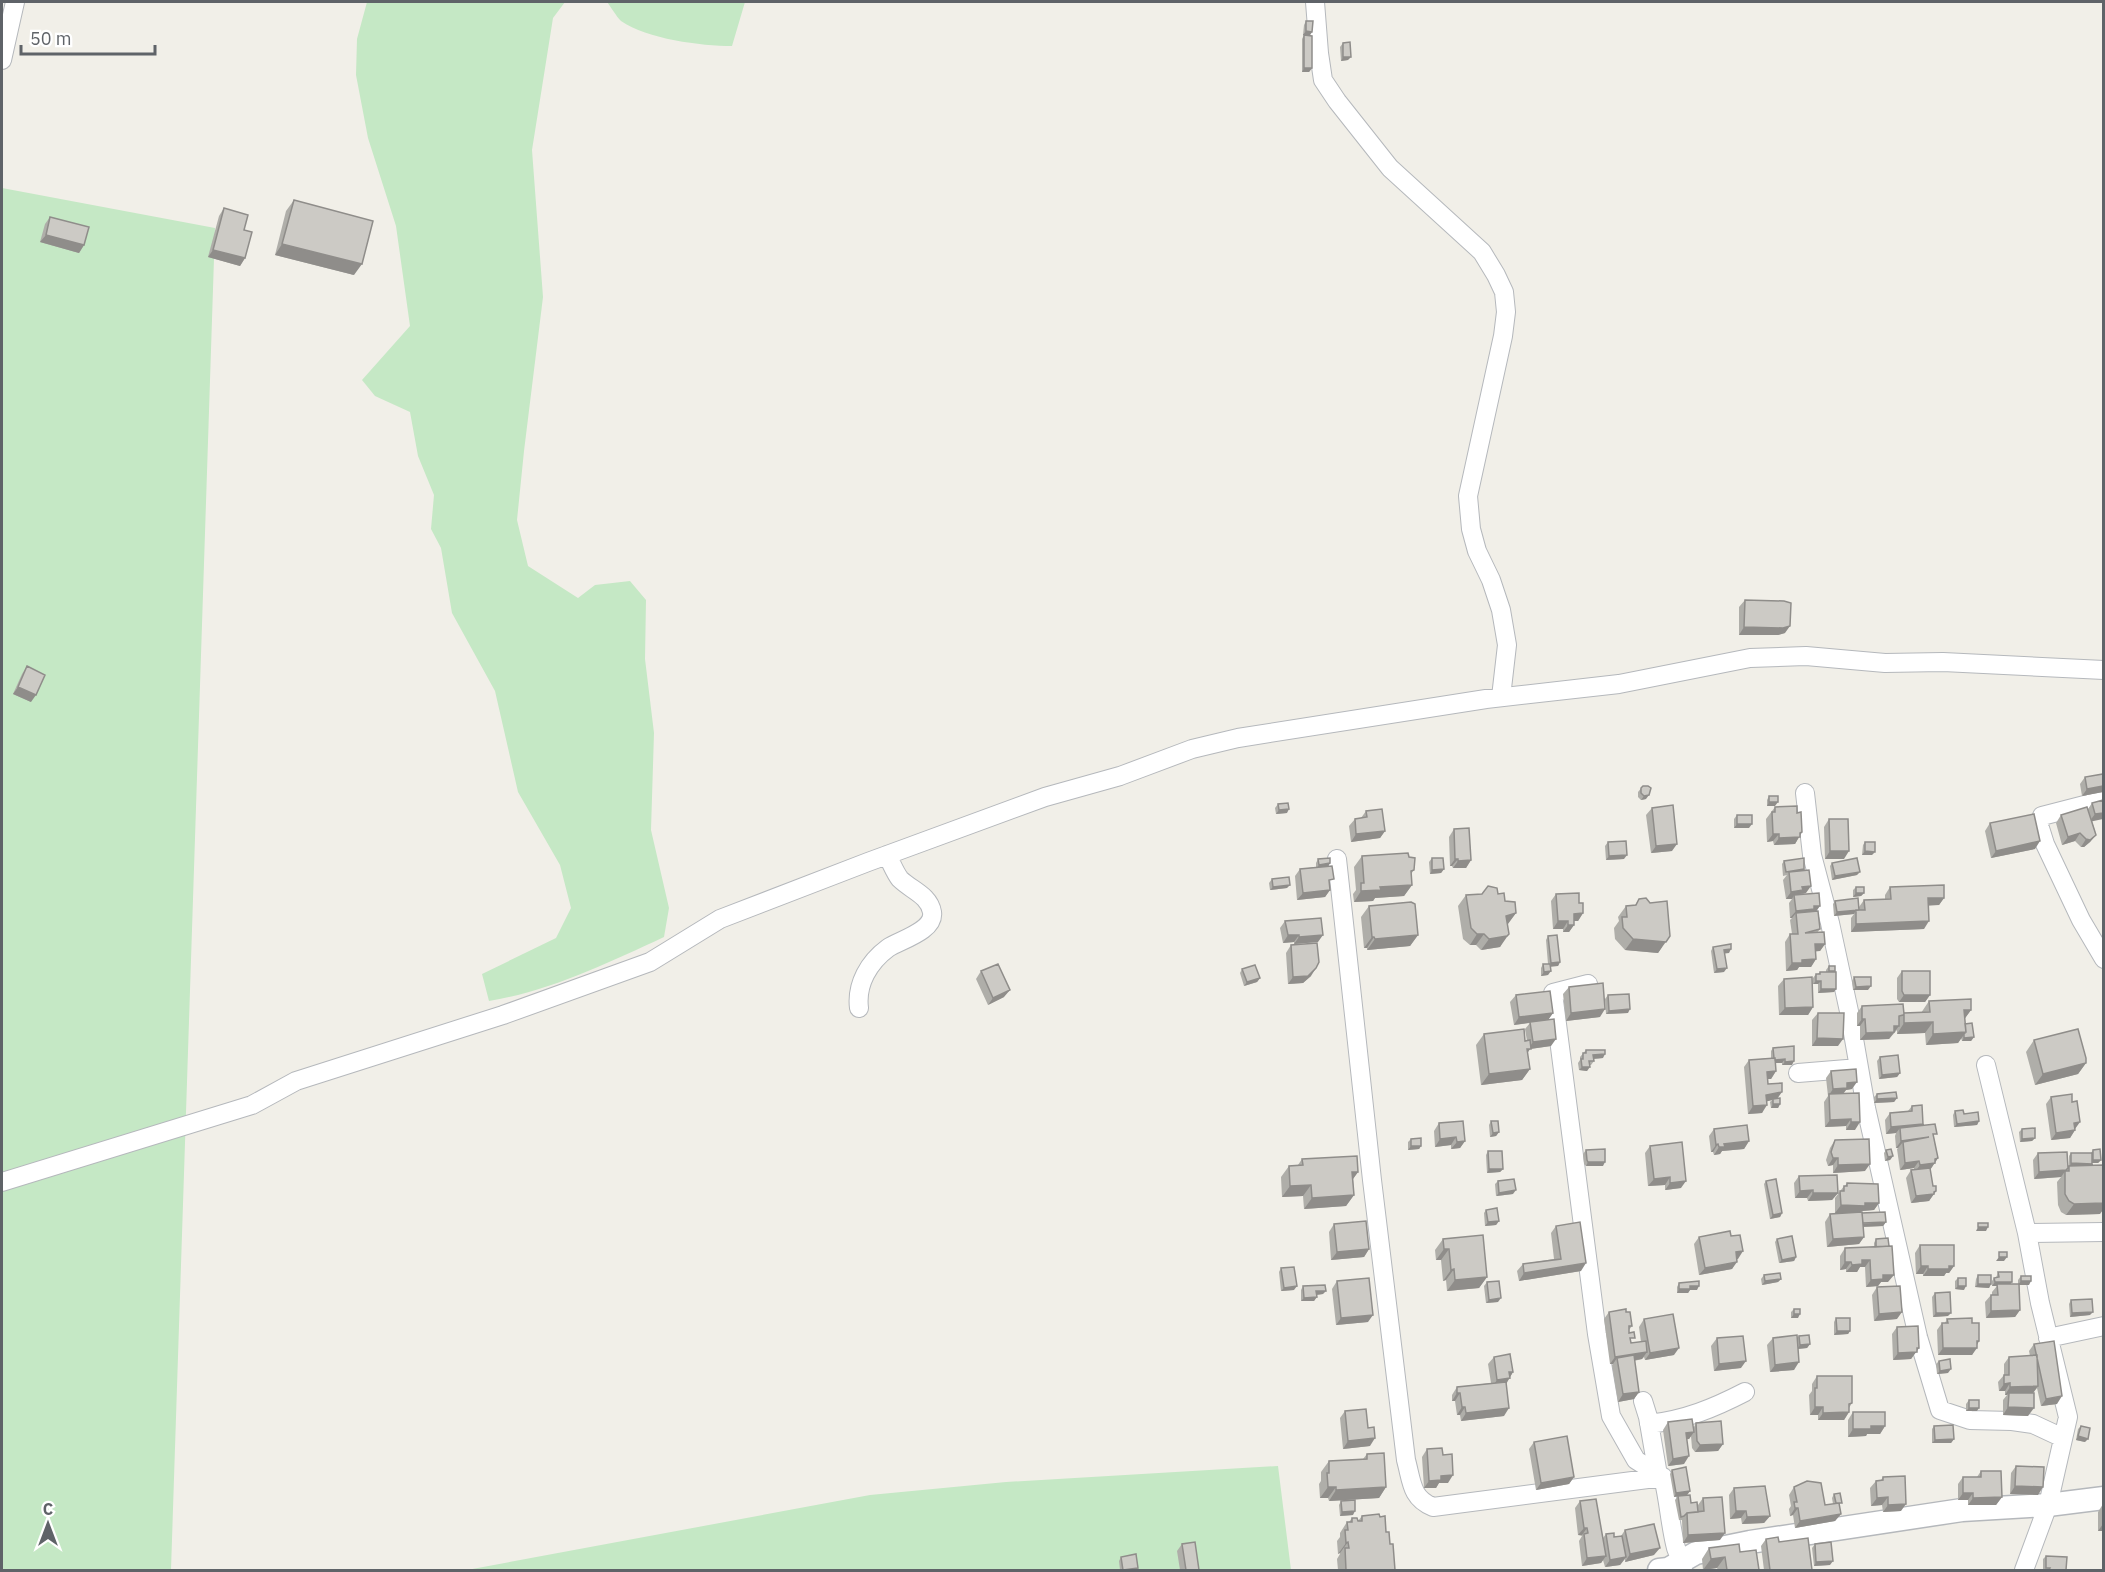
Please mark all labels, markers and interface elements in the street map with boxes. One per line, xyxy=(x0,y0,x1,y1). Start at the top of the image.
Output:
scale bar xyxy=(21,18,154,56)
text: 50 m xyxy=(30,27,72,50)
north arrow xyxy=(18,1494,78,1554)
text: С xyxy=(43,1499,53,1519)

